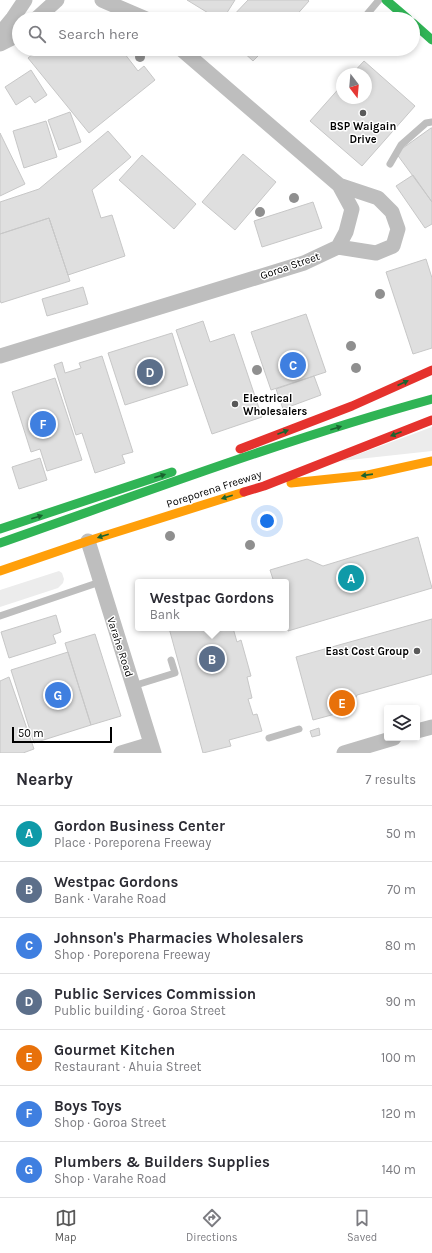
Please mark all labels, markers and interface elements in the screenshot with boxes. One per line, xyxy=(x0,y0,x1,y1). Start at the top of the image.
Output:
search box xyxy=(12,12,420,56)
icon: search xyxy=(26,23,48,45)
text: Search here xyxy=(58,25,139,43)
north arrow xyxy=(336,68,372,104)
marker: BSP Waigain Drive xyxy=(358,108,368,118)
place label: BSP Waigain Drive xyxy=(330,120,396,146)
street label: Goroa Street xyxy=(259,250,321,282)
pin: C xyxy=(280,350,306,380)
pin: D xyxy=(137,357,163,387)
one-way arrow xyxy=(398,380,409,386)
place label: Electrical Wholesalers xyxy=(243,392,307,418)
marker: Electrical Wholesalers xyxy=(230,399,240,409)
pin: F xyxy=(30,409,56,439)
one-way arrow xyxy=(331,425,343,431)
one-way arrow xyxy=(277,429,289,435)
one-way arrow xyxy=(389,432,401,438)
street label: Poreporena Freeway xyxy=(165,467,263,511)
one-way arrow xyxy=(360,472,373,478)
one-way arrow xyxy=(155,473,167,479)
one-way arrow xyxy=(220,494,232,500)
your location xyxy=(257,511,277,531)
one-way arrow xyxy=(31,513,43,519)
one-way arrow xyxy=(96,533,108,539)
pin: A xyxy=(338,563,364,593)
popup xyxy=(135,579,289,631)
text: Westpac Gordons xyxy=(150,589,274,607)
text: Bank xyxy=(150,607,180,622)
street label: Varahe Road xyxy=(104,615,136,679)
pin: B xyxy=(199,644,225,674)
place label: East Cost Group xyxy=(325,645,409,658)
marker: East Cost Group xyxy=(412,646,422,656)
pin: G xyxy=(45,680,71,710)
pin: E xyxy=(329,688,355,718)
map controls xyxy=(384,705,420,741)
button: layers xyxy=(384,705,420,741)
scale bar xyxy=(12,725,112,744)
text: 50 m xyxy=(18,727,44,740)
text: Nearby xyxy=(16,769,73,789)
text: 7 results xyxy=(365,772,416,787)
text: Gordon Business Center xyxy=(54,817,225,835)
text: A xyxy=(25,826,33,841)
text: 50 m xyxy=(386,826,416,841)
text: Place · Poreporena Freeway xyxy=(54,835,211,850)
text: Westpac Gordons xyxy=(54,873,179,891)
text: B xyxy=(25,882,33,897)
text: 70 m xyxy=(387,882,416,897)
text: Bank · Varahe Road xyxy=(54,891,166,906)
text: Johnson's Pharmacies Wholesalers xyxy=(54,929,304,947)
text: C xyxy=(25,938,33,953)
text: 80 m xyxy=(385,938,416,953)
text: Shop · Poreporena Freeway xyxy=(54,947,210,962)
text: Public Services Commission xyxy=(54,985,256,1003)
text: D xyxy=(25,994,33,1009)
text: 90 m xyxy=(385,994,416,1009)
text: Public building · Goroa Street xyxy=(54,1003,226,1018)
text: Gourmet Kitchen xyxy=(54,1041,175,1059)
text: E xyxy=(25,1050,33,1065)
text: 100 m xyxy=(381,1050,416,1065)
text: Restaurant · Ahuia Street xyxy=(54,1059,201,1074)
text: Boys Toys xyxy=(54,1097,122,1115)
text: F xyxy=(25,1106,33,1121)
text: 120 m xyxy=(381,1106,416,1121)
text: Shop · Goroa Street xyxy=(54,1115,166,1130)
text: Plumbers & Builders Supplies xyxy=(54,1153,270,1171)
text: G xyxy=(25,1162,33,1177)
text: 140 m xyxy=(381,1162,416,1177)
text: Shop · Varahe Road xyxy=(54,1171,166,1186)
tab: Map xyxy=(55,1207,77,1244)
tab: Directions xyxy=(186,1207,238,1244)
tab: Saved xyxy=(347,1207,377,1244)

